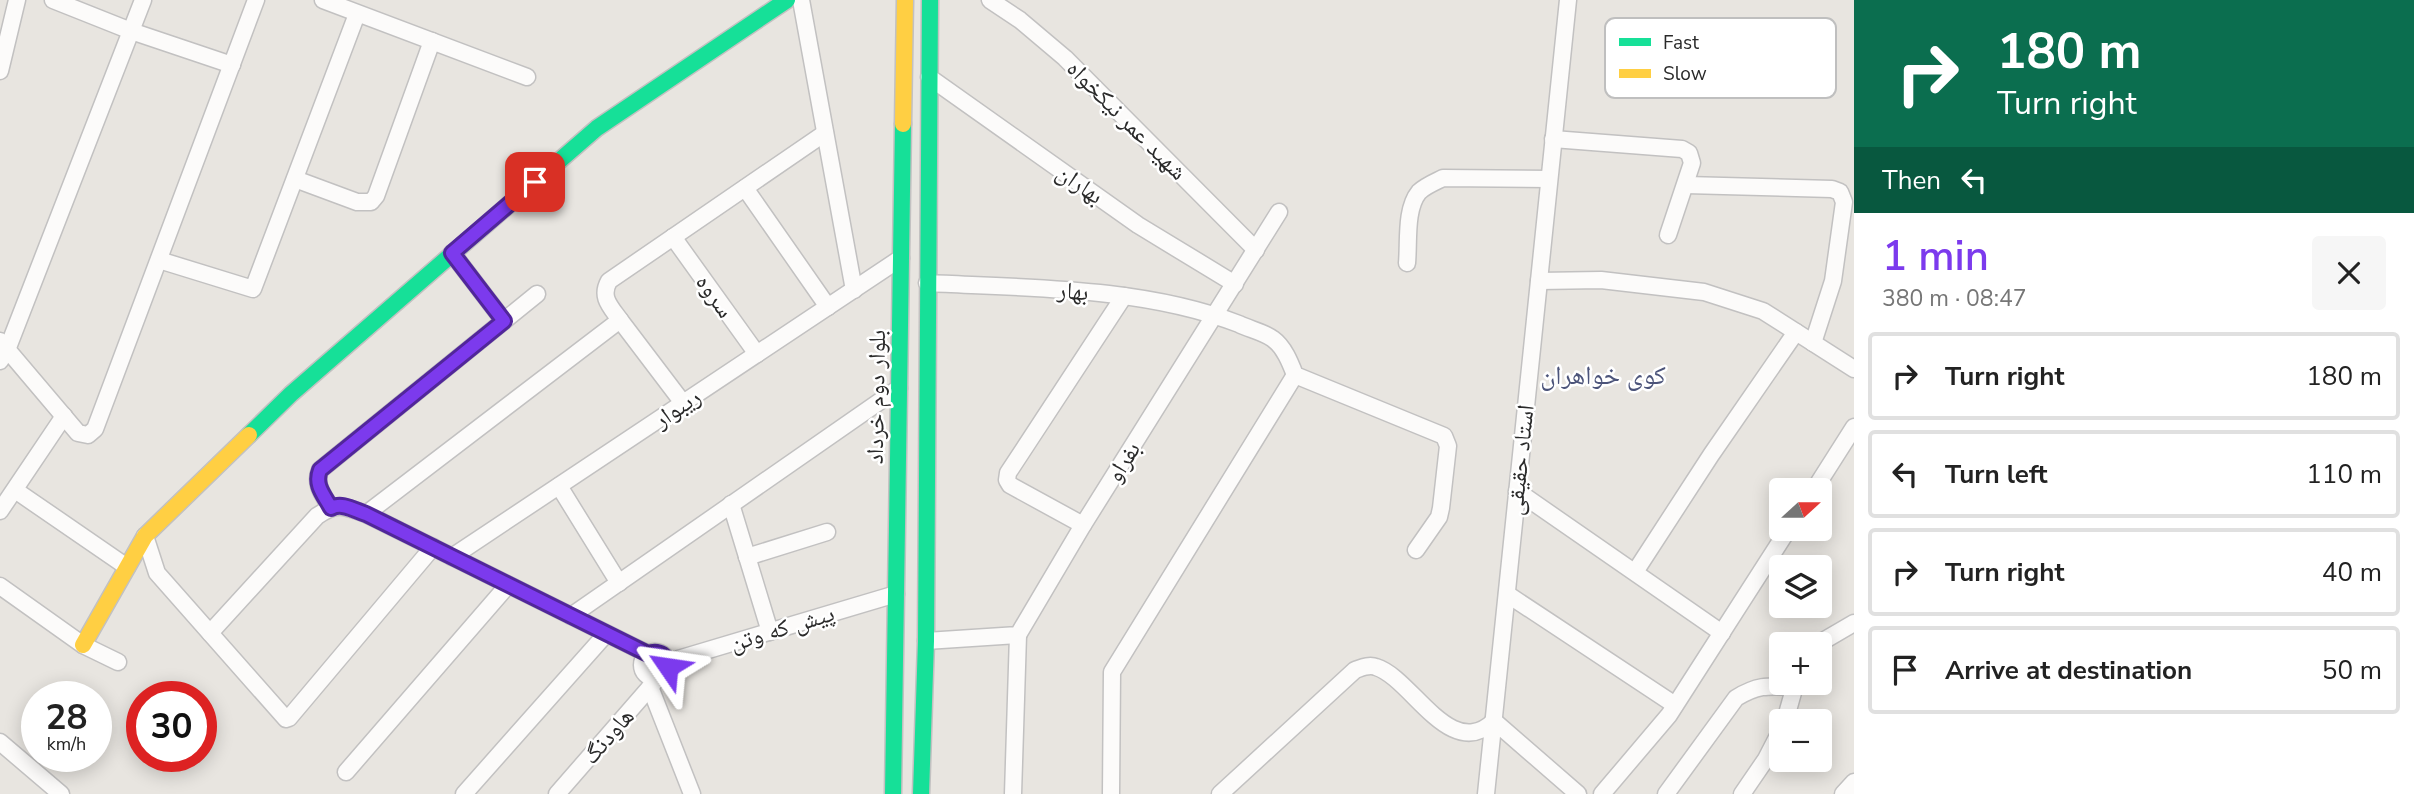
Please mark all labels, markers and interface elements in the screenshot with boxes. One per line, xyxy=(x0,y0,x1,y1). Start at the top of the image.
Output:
legend xyxy=(1605,18,1836,98)
text: 180 m xyxy=(1997,18,2141,85)
icon: right xyxy=(1882,28,1973,119)
text: Fast xyxy=(1663,30,1699,56)
street label: شهید عمر نیکخواه xyxy=(1060,53,1194,187)
text: Slow xyxy=(1663,61,1707,87)
text: Turn right xyxy=(1997,82,2137,125)
pin xyxy=(505,152,565,212)
street label: بهاران xyxy=(1050,156,1110,212)
icon: left xyxy=(1955,161,1993,199)
icon: arrive xyxy=(516,163,554,201)
text: Then xyxy=(1882,163,1941,198)
text: 1 min xyxy=(1882,228,1989,285)
button: close xyxy=(2312,236,2386,310)
street label: سروه xyxy=(689,268,741,324)
street label: بهار xyxy=(1055,274,1090,308)
text: 380 m · 08:47 xyxy=(1882,283,2027,314)
street label: بلوار دوم خرداد xyxy=(859,329,893,465)
icon: right xyxy=(1886,357,1924,395)
district label: کوی خواهران xyxy=(1540,358,1666,393)
text: Turn right xyxy=(1945,359,2064,394)
text: 180 m xyxy=(2306,359,2382,394)
street label: ریبوار xyxy=(646,381,707,436)
street label: استاد حقیقی xyxy=(1498,403,1542,517)
street label: بفراو xyxy=(1098,435,1148,489)
icon: left xyxy=(1886,455,1924,493)
text: Turn left xyxy=(1945,457,2048,492)
text: 110 m xyxy=(2306,457,2382,492)
north arrow xyxy=(1769,478,1832,541)
map controls xyxy=(1769,478,1832,772)
icon: right xyxy=(1886,553,1924,591)
button: layers xyxy=(1769,555,1832,618)
text: Turn right xyxy=(1945,555,2064,590)
text: 40 m xyxy=(2322,555,2382,590)
street label: پیش که وتن xyxy=(726,597,838,659)
position arrow xyxy=(631,630,705,704)
button: + xyxy=(1769,632,1832,695)
icon: arrive xyxy=(1886,651,1924,689)
text: Arrive at destination xyxy=(1945,653,2192,688)
text: 50 m xyxy=(2322,653,2382,688)
speed limit sign: 30 xyxy=(126,681,217,772)
text: 28 xyxy=(45,694,88,741)
street label: هاودنگ xyxy=(575,701,641,771)
button: − xyxy=(1769,709,1832,772)
text: km/h xyxy=(47,732,86,756)

